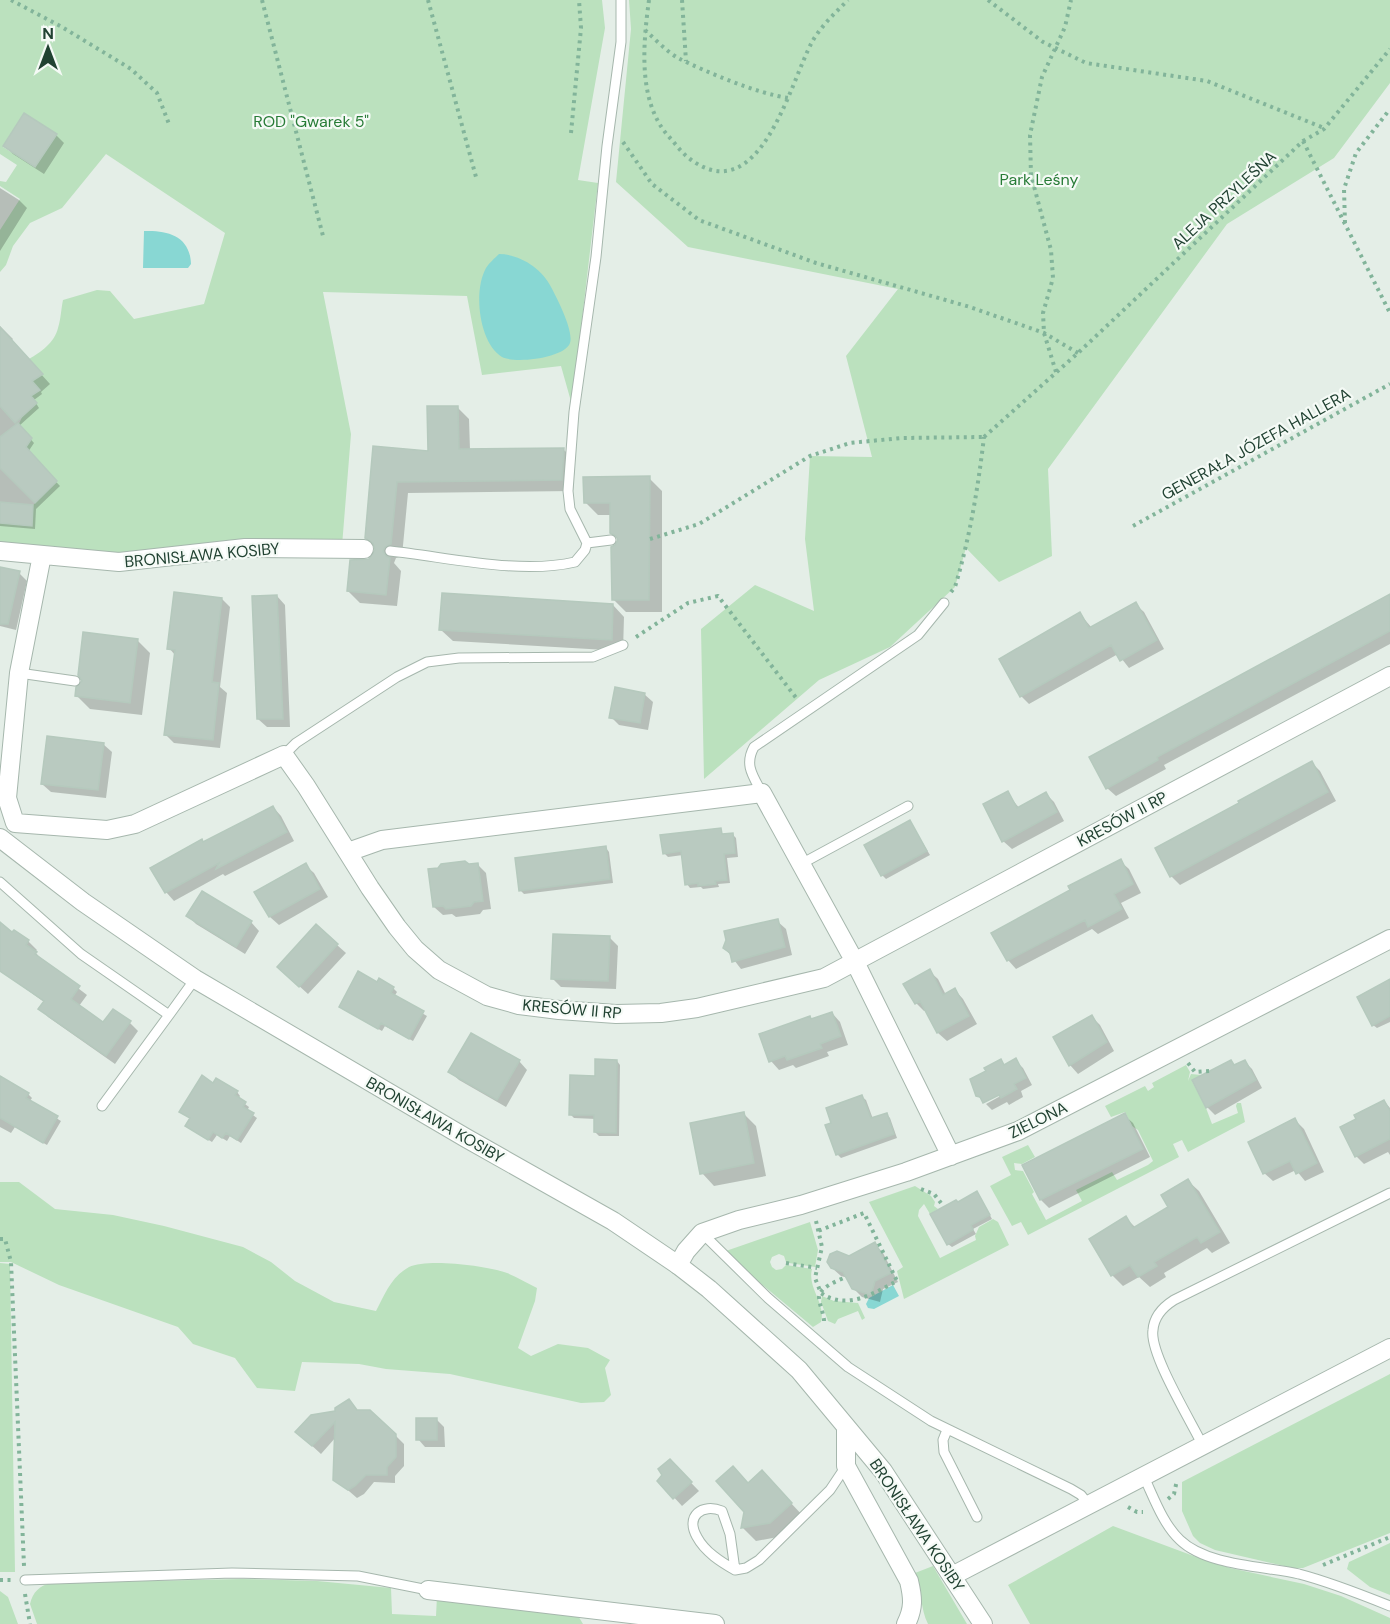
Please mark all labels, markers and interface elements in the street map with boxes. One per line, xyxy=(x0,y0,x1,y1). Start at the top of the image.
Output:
north arrow xyxy=(18,18,78,78)
text: N xyxy=(42,23,54,44)
park label: ROD "Gwarek 5" xyxy=(253,111,369,132)
street label: ALEJA PRZYLEŚNA xyxy=(1167,146,1281,254)
park label: Park Leśny xyxy=(1000,169,1079,190)
street label: GENERAŁA JÓZEFA HALLERA xyxy=(1158,383,1355,505)
street label: BRONISŁAWA KOSIBY xyxy=(123,538,281,572)
street label: KRESÓW II RP xyxy=(1073,786,1171,852)
street label: KRESÓW II RP xyxy=(522,994,622,1024)
street label: BRONISŁAWA KOSIBY xyxy=(362,1072,508,1168)
street label: ZIELONA xyxy=(1005,1097,1071,1143)
street label: BRONISŁAWA KOSIBY xyxy=(865,1455,969,1595)

